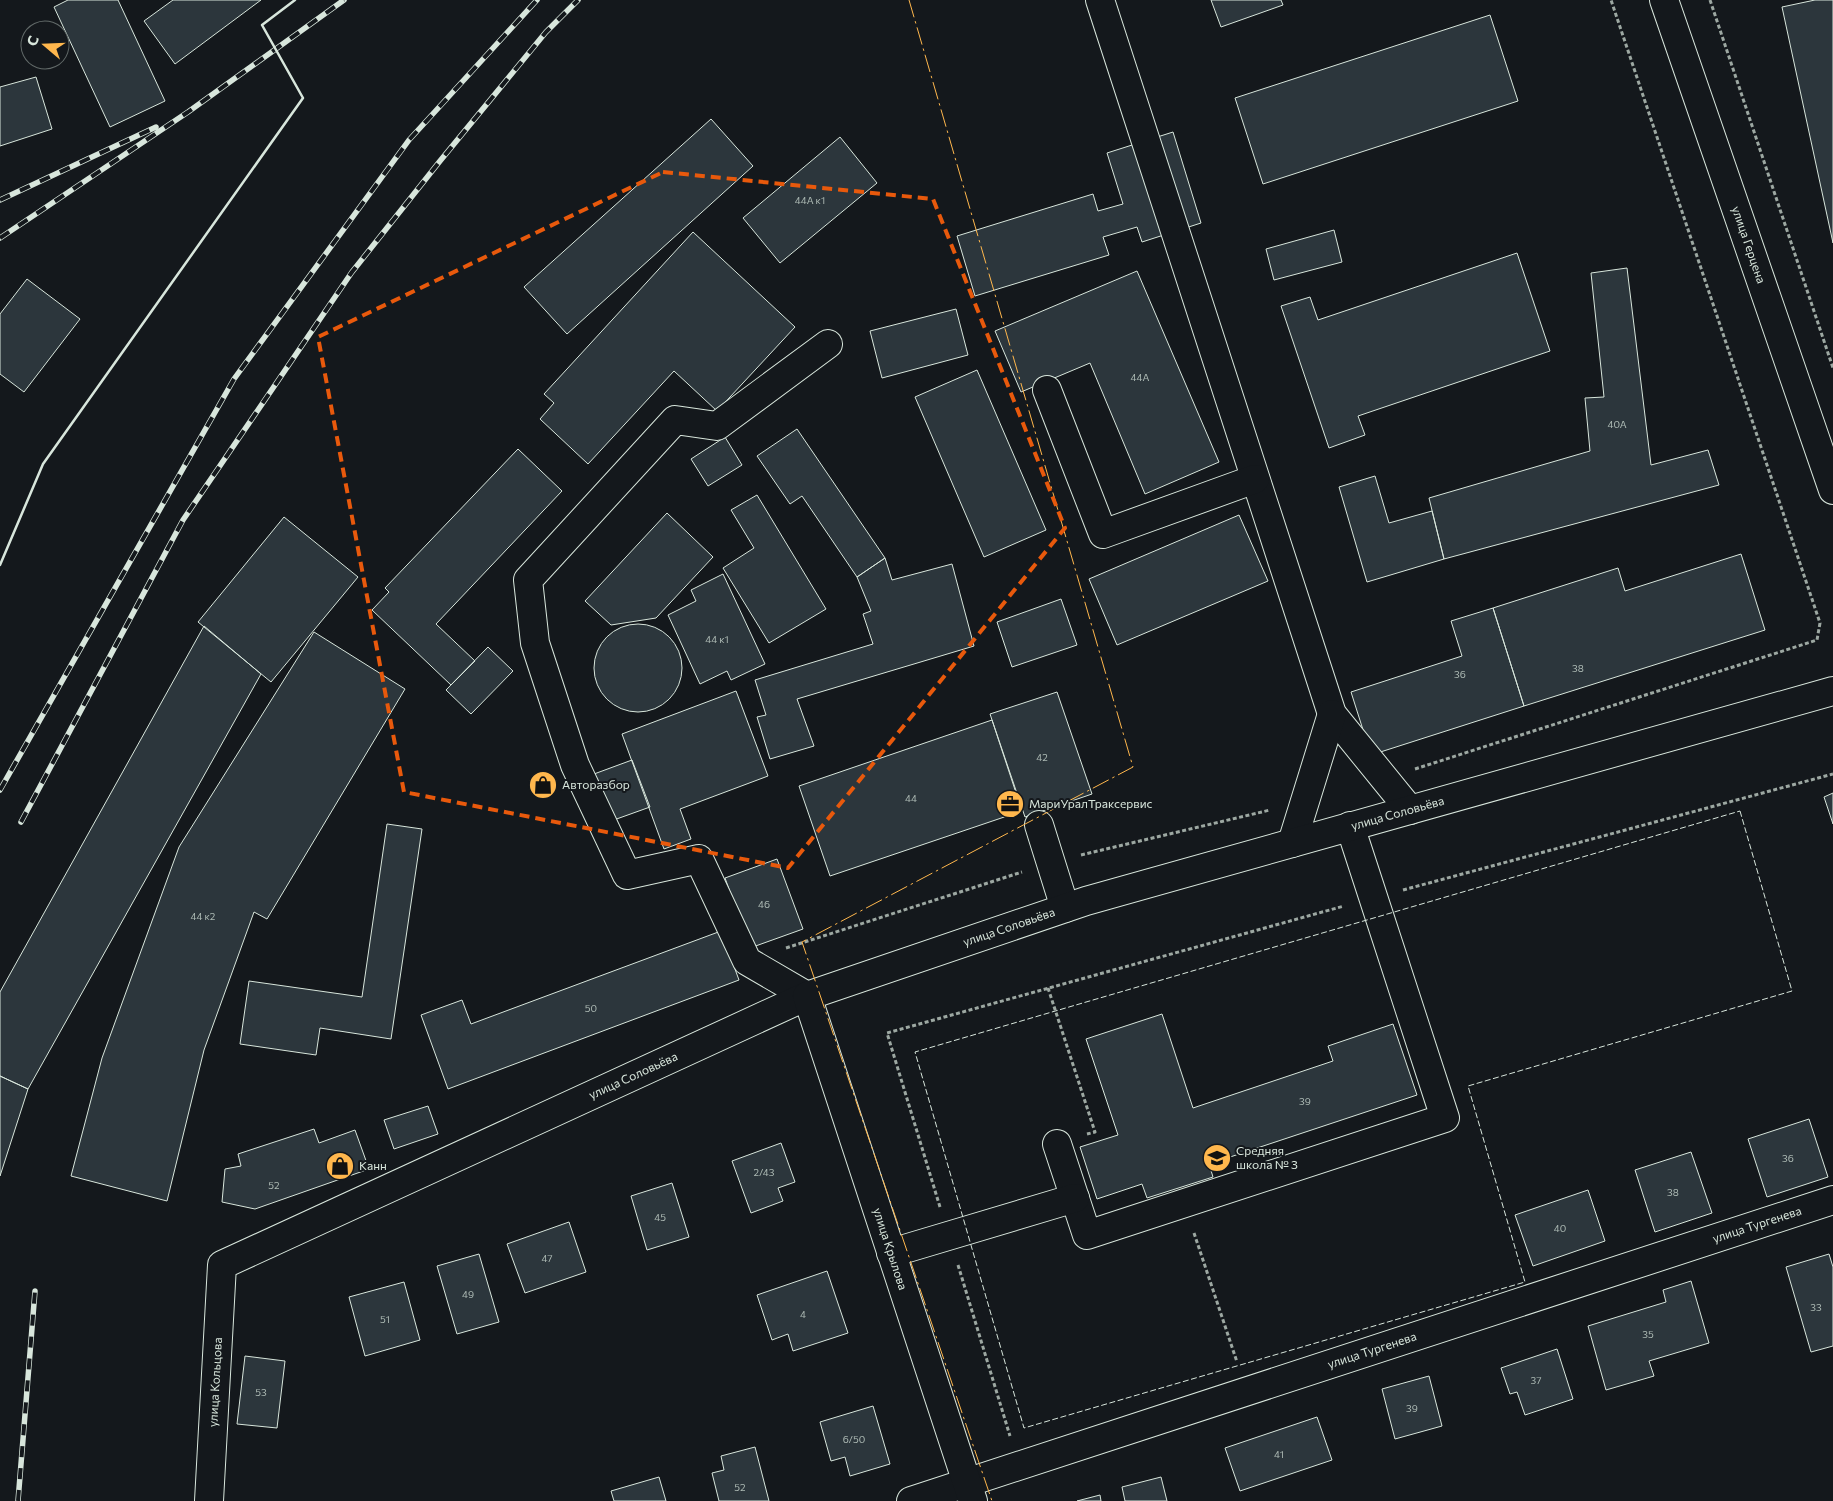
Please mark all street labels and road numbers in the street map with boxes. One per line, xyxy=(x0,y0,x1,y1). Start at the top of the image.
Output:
street label: улица Герцена xyxy=(1730,204,1769,285)
street label: улица Соловьёва xyxy=(1349,793,1445,832)
street label: улица Соловьёва xyxy=(961,904,1056,948)
street label: улица Соловьёва xyxy=(586,1049,679,1101)
street label: улица Тургенева xyxy=(1711,1203,1803,1245)
street label: улица Крылова xyxy=(871,1206,911,1292)
street label: улица Тургенева xyxy=(1326,1329,1418,1371)
street label: улица Кольцова xyxy=(205,1337,224,1427)

